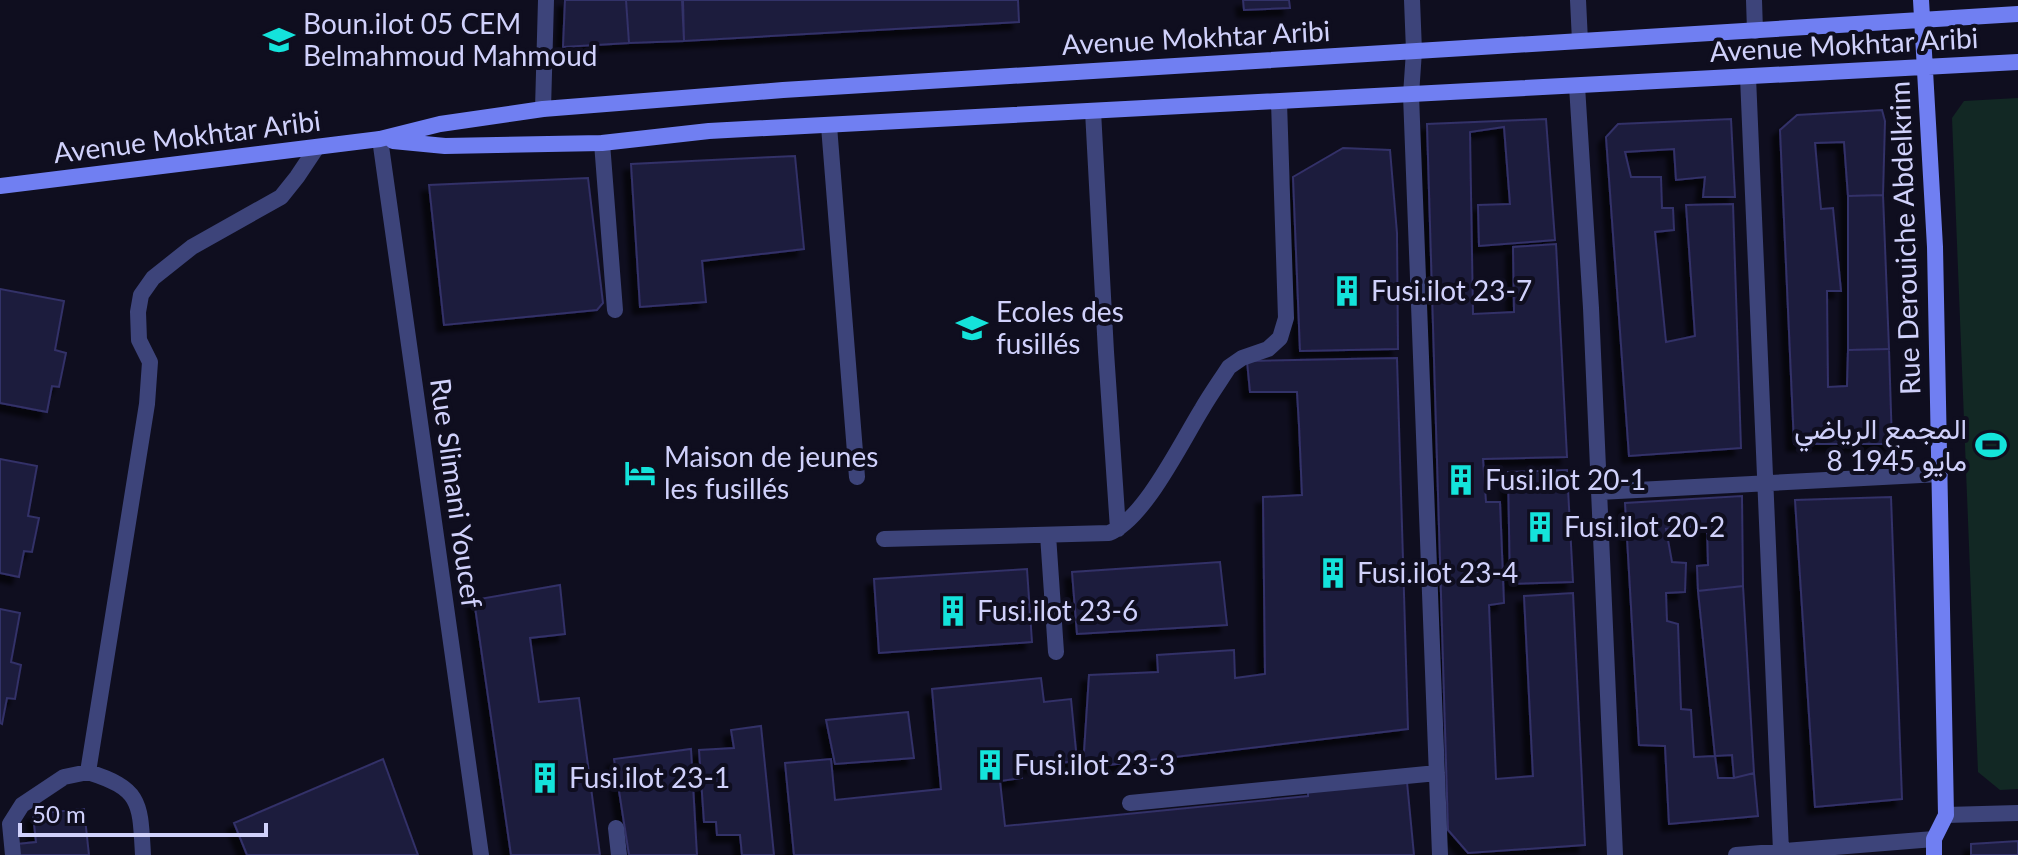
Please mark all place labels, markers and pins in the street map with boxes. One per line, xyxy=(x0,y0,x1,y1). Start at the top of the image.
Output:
place label: Boun.ilot 05 CEM Belmahmoud Mahmoud xyxy=(303,6,598,72)
school or university icon: Boun.ilot 05 CEM Belmahmoud Mahmoud xyxy=(262,23,296,57)
place label: Fusi.ilot 23-7 xyxy=(1371,273,1532,307)
building icon: Fusi.ilot 23-7 xyxy=(1330,274,1364,308)
place label: Ecoles des fusillés xyxy=(996,294,1124,360)
school or university icon: Ecoles des fusillés xyxy=(955,311,989,345)
place label: المجمع الرياضي 8 مايو 1945 xyxy=(1794,411,1967,479)
sports icon: المجمع الرياضي 8 مايو 1945 xyxy=(1974,428,2008,462)
place label: Maison de jeunes les fusillés xyxy=(664,439,878,505)
hotel icon: Maison de jeunes les fusillés xyxy=(623,456,657,490)
place label: Fusi.ilot 20-1 xyxy=(1485,462,1646,496)
building icon: Fusi.ilot 20-1 xyxy=(1444,463,1478,497)
place label: Fusi.ilot 20-2 xyxy=(1564,509,1725,543)
building icon: Fusi.ilot 20-2 xyxy=(1523,510,1557,544)
place label: Fusi.ilot 23-4 xyxy=(1357,555,1518,589)
building icon: Fusi.ilot 23-4 xyxy=(1316,556,1350,590)
place label: Fusi.ilot 23-6 xyxy=(977,593,1138,627)
building icon: Fusi.ilot 23-6 xyxy=(936,594,970,628)
place label: Fusi.ilot 23-3 xyxy=(1014,747,1175,781)
building icon: Fusi.ilot 23-3 xyxy=(973,748,1007,782)
place label: Fusi.ilot 23-1 xyxy=(569,760,730,794)
building icon: Fusi.ilot 23-1 xyxy=(528,761,562,795)

